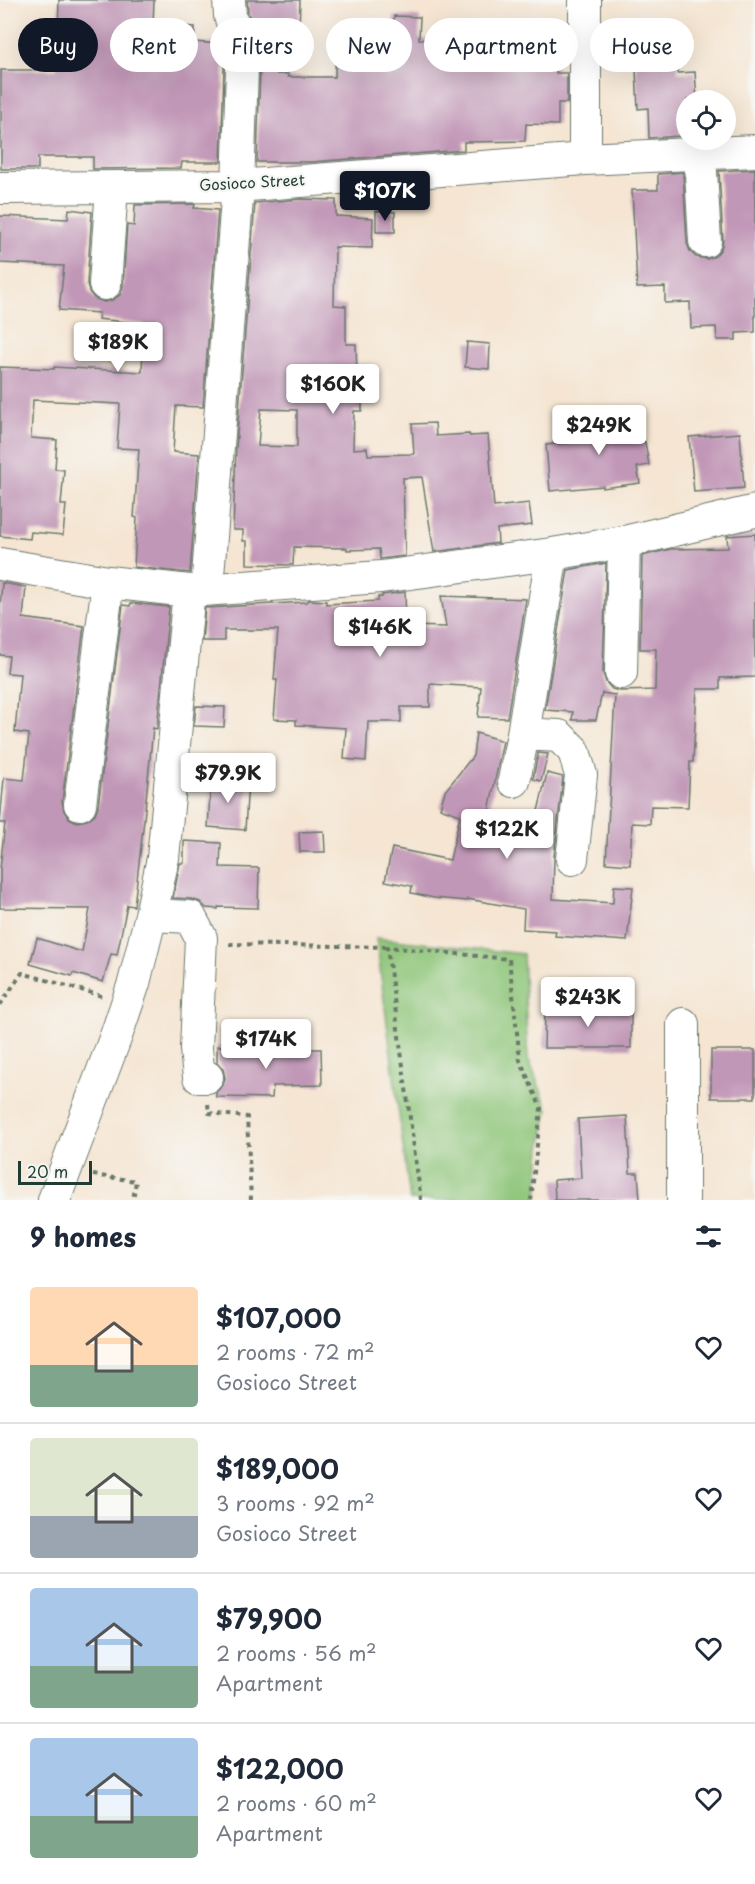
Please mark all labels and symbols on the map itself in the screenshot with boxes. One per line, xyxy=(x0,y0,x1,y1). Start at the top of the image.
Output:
street label: Gosioco Street xyxy=(199,167,305,196)
pin: $107K xyxy=(343,171,427,222)
pin: $189K xyxy=(76,322,160,373)
pin: $160K xyxy=(291,364,375,415)
pin: $249K xyxy=(557,405,641,456)
pin: $146K xyxy=(338,607,422,658)
pin: $79.9K xyxy=(179,753,277,804)
pin: $122K xyxy=(465,809,549,860)
pin: $243K xyxy=(546,977,630,1028)
pin: $174K xyxy=(224,1019,308,1070)
scale bar xyxy=(18,1158,92,1186)

